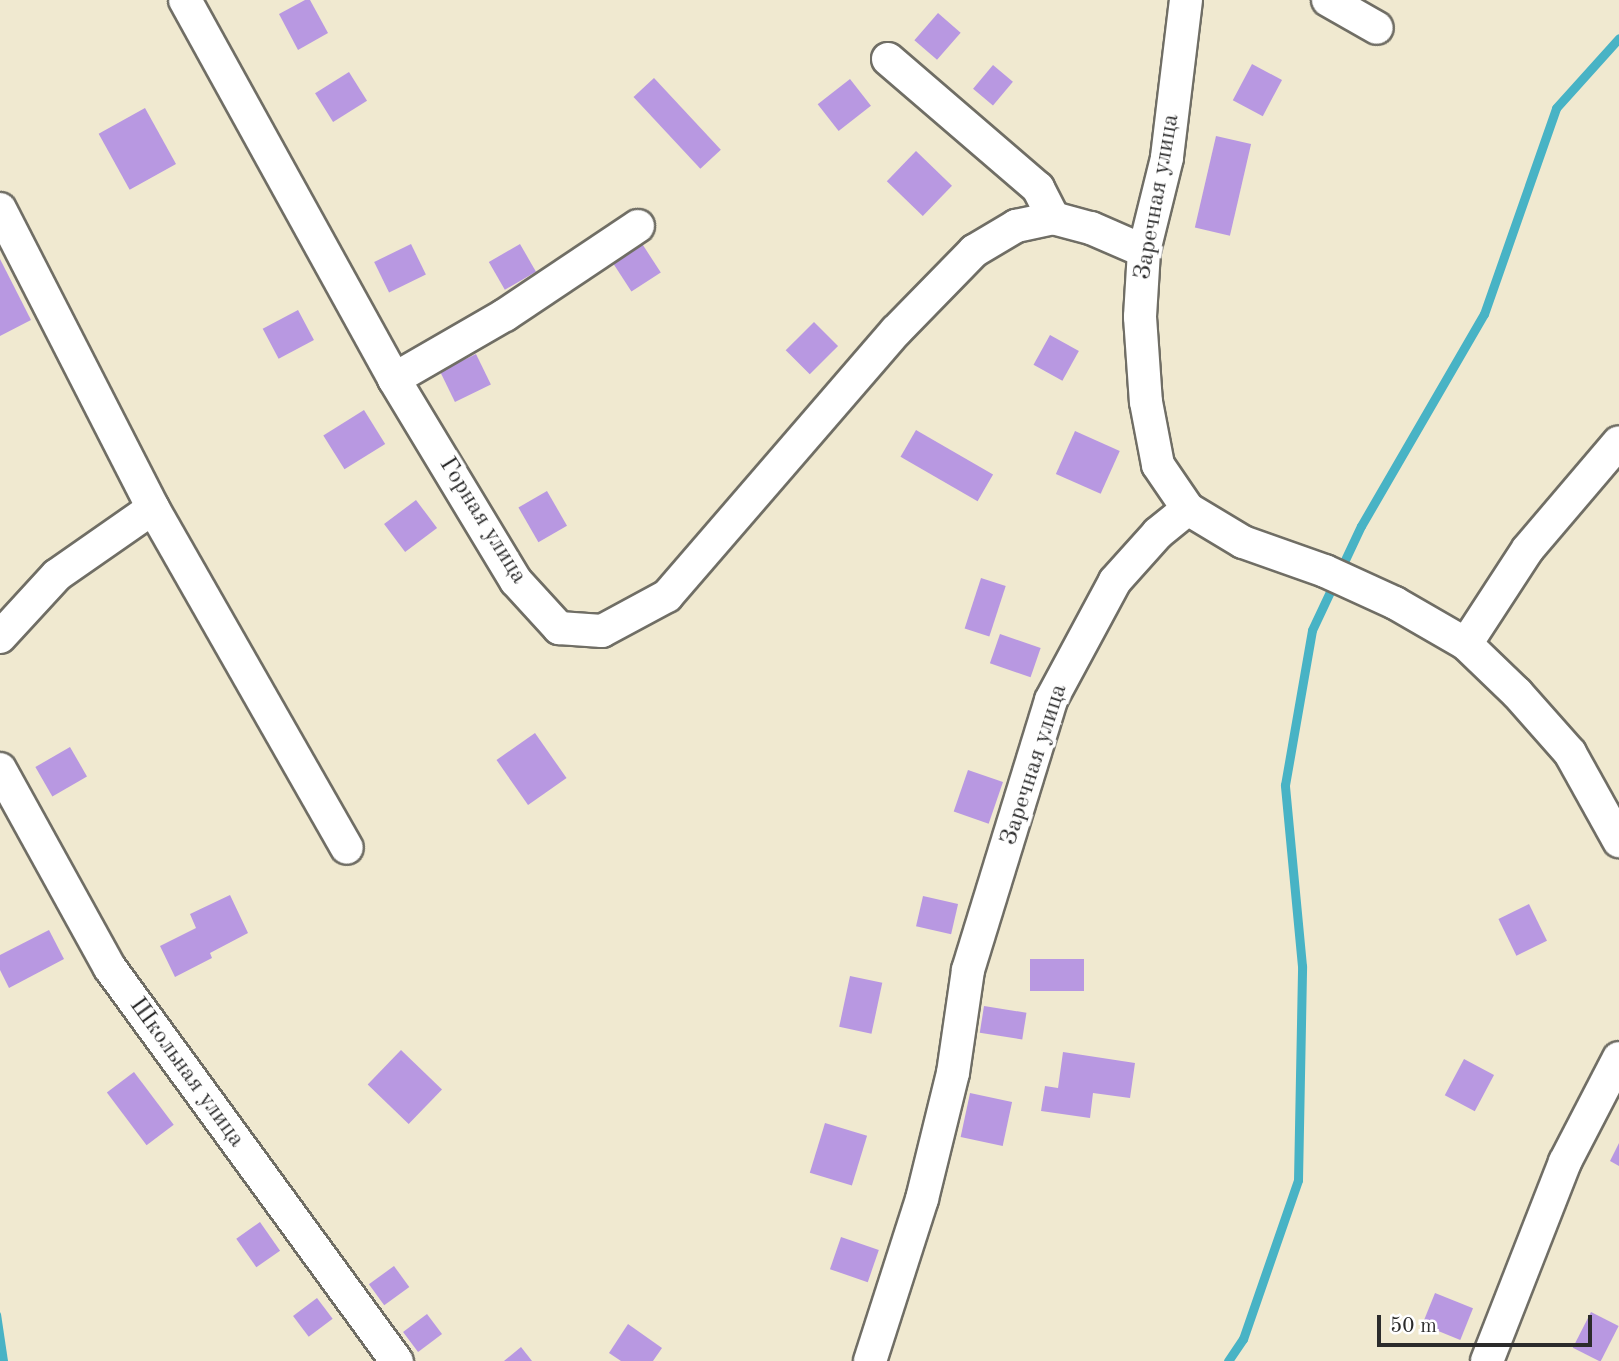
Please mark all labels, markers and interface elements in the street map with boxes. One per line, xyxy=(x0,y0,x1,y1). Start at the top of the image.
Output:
street label: Заречная улица xyxy=(1129,112,1187,282)
street label: Горная улица xyxy=(432,452,532,590)
street label: Заречная улица xyxy=(995,681,1075,849)
street label: Школьная улица xyxy=(122,993,250,1153)
scale bar xyxy=(1381,1302,1596,1346)
text: 50 m xyxy=(1390,1316,1437,1337)

